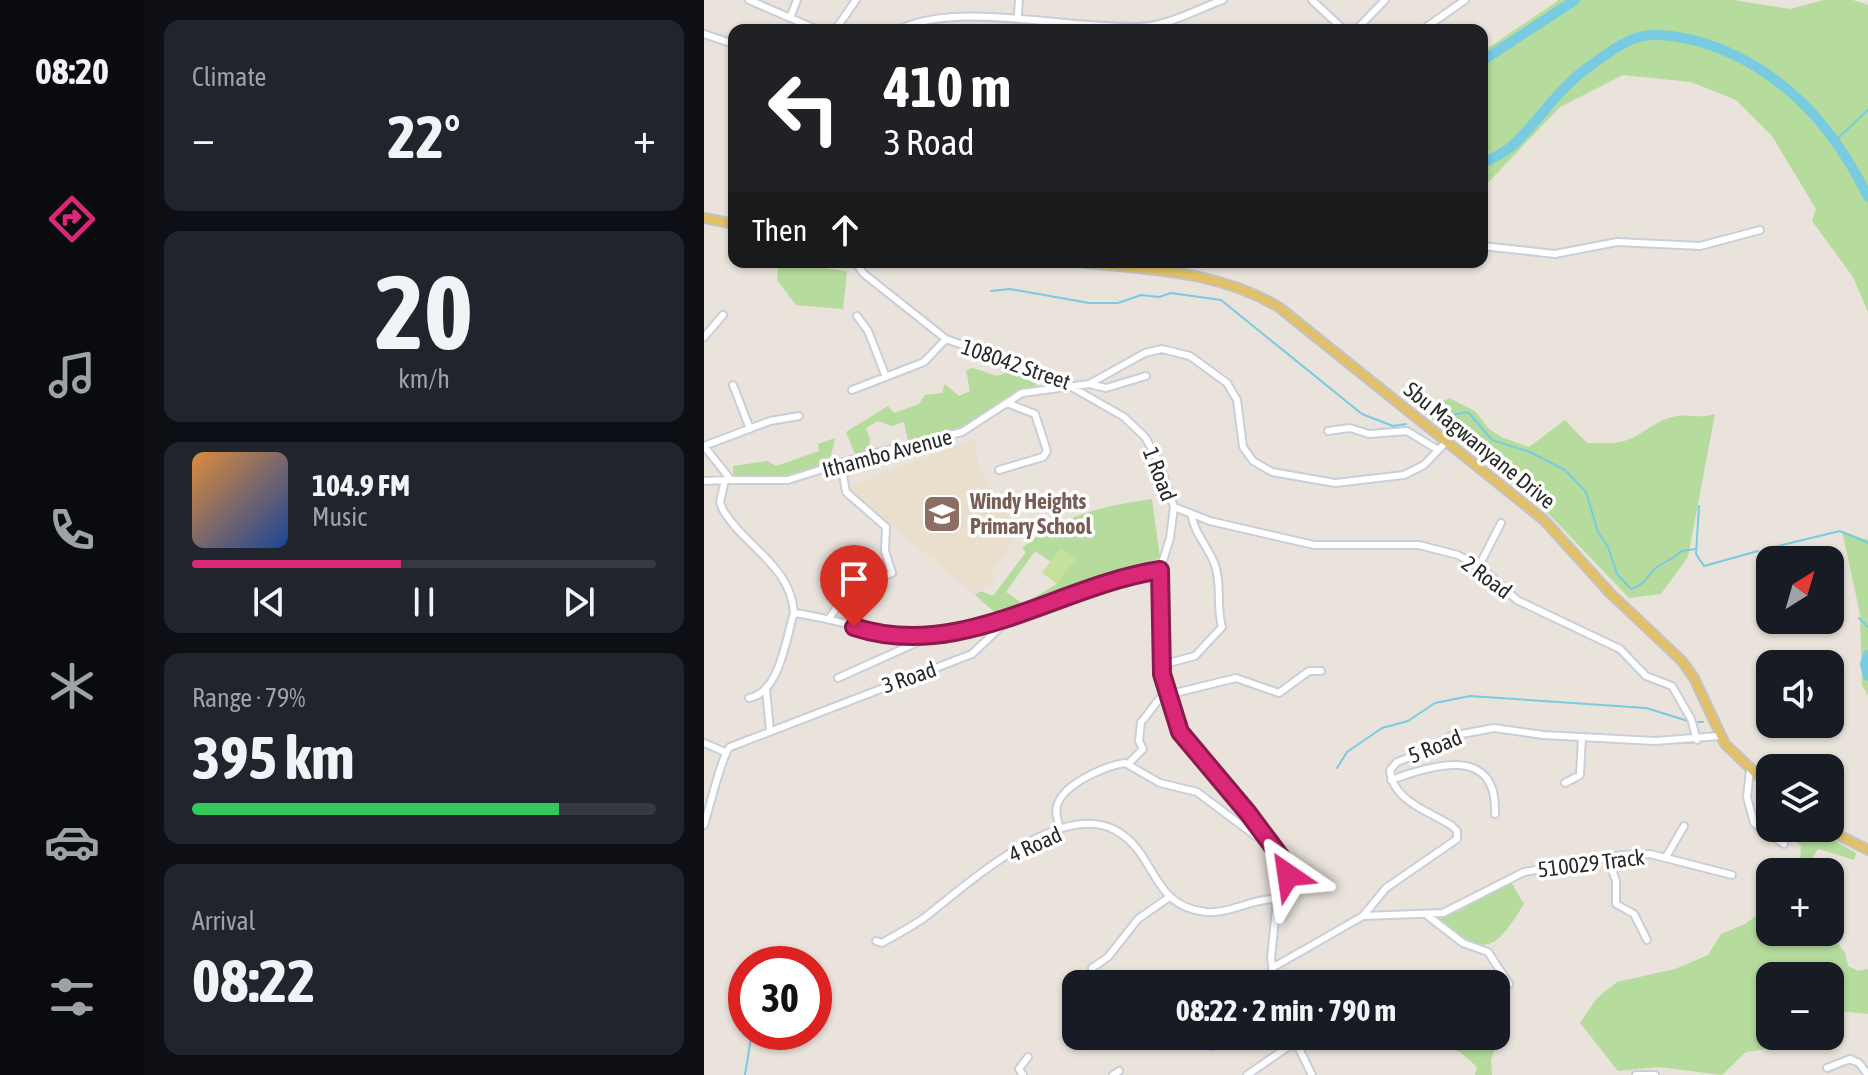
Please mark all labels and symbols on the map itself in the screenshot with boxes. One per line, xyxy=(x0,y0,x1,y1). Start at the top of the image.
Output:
street label: 108042 Street xyxy=(958,333,1074,395)
street label: Sbu Magwanyane Drive xyxy=(1399,376,1561,514)
street label: Ithambo Avenue xyxy=(819,423,955,483)
street label: 1 Road xyxy=(1138,444,1182,504)
place label: Windy Heights Primary School xyxy=(969,488,1093,539)
school or university icon: Windy Heights Primary School xyxy=(921,493,963,535)
pin xyxy=(820,545,888,627)
north arrow xyxy=(1756,546,1844,634)
street label: 2 Road xyxy=(1457,550,1517,604)
street label: 3 Road xyxy=(879,656,939,698)
street label: 5 Road xyxy=(1404,724,1466,768)
street label: 4 Road xyxy=(1004,821,1066,867)
position arrow xyxy=(1246,833,1330,917)
street label: 510029 Track xyxy=(1536,844,1646,882)
speed limit sign: 30 xyxy=(728,946,832,1050)

